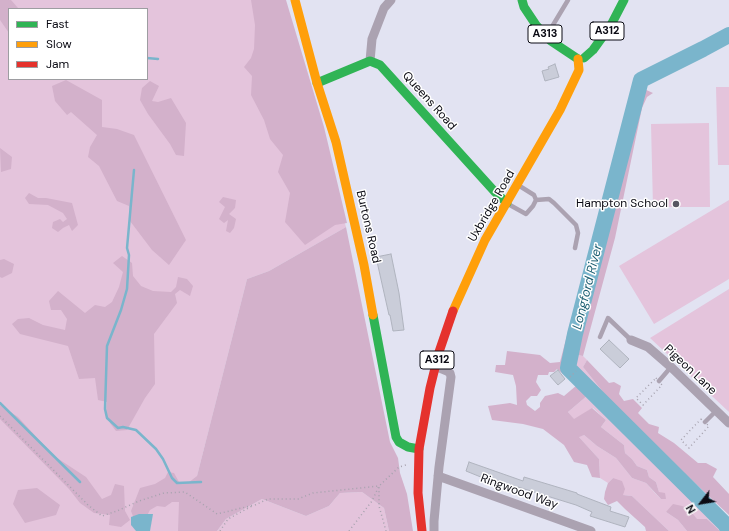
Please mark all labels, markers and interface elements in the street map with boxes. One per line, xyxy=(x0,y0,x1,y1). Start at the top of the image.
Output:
legend xyxy=(8,8,148,80)
text: Fast xyxy=(46,16,69,32)
road number: A312 xyxy=(590,22,624,40)
road number: A313 xyxy=(528,25,562,43)
text: Slow xyxy=(46,36,72,52)
text: Jam xyxy=(46,56,69,72)
street label: Queens Road xyxy=(399,69,459,133)
street label: Uxbridge Road xyxy=(466,168,518,244)
street label: Burtons Road xyxy=(353,189,383,265)
place label: Hampton School xyxy=(576,197,668,211)
marker: Hampton School xyxy=(671,199,681,209)
water label: Longford River xyxy=(570,243,606,331)
street label: Pigeon Lane xyxy=(661,342,719,398)
road number: A312 xyxy=(420,351,454,369)
street label: Ringwood Way xyxy=(478,471,560,513)
north arrow xyxy=(681,483,721,523)
text: N xyxy=(683,502,699,516)

